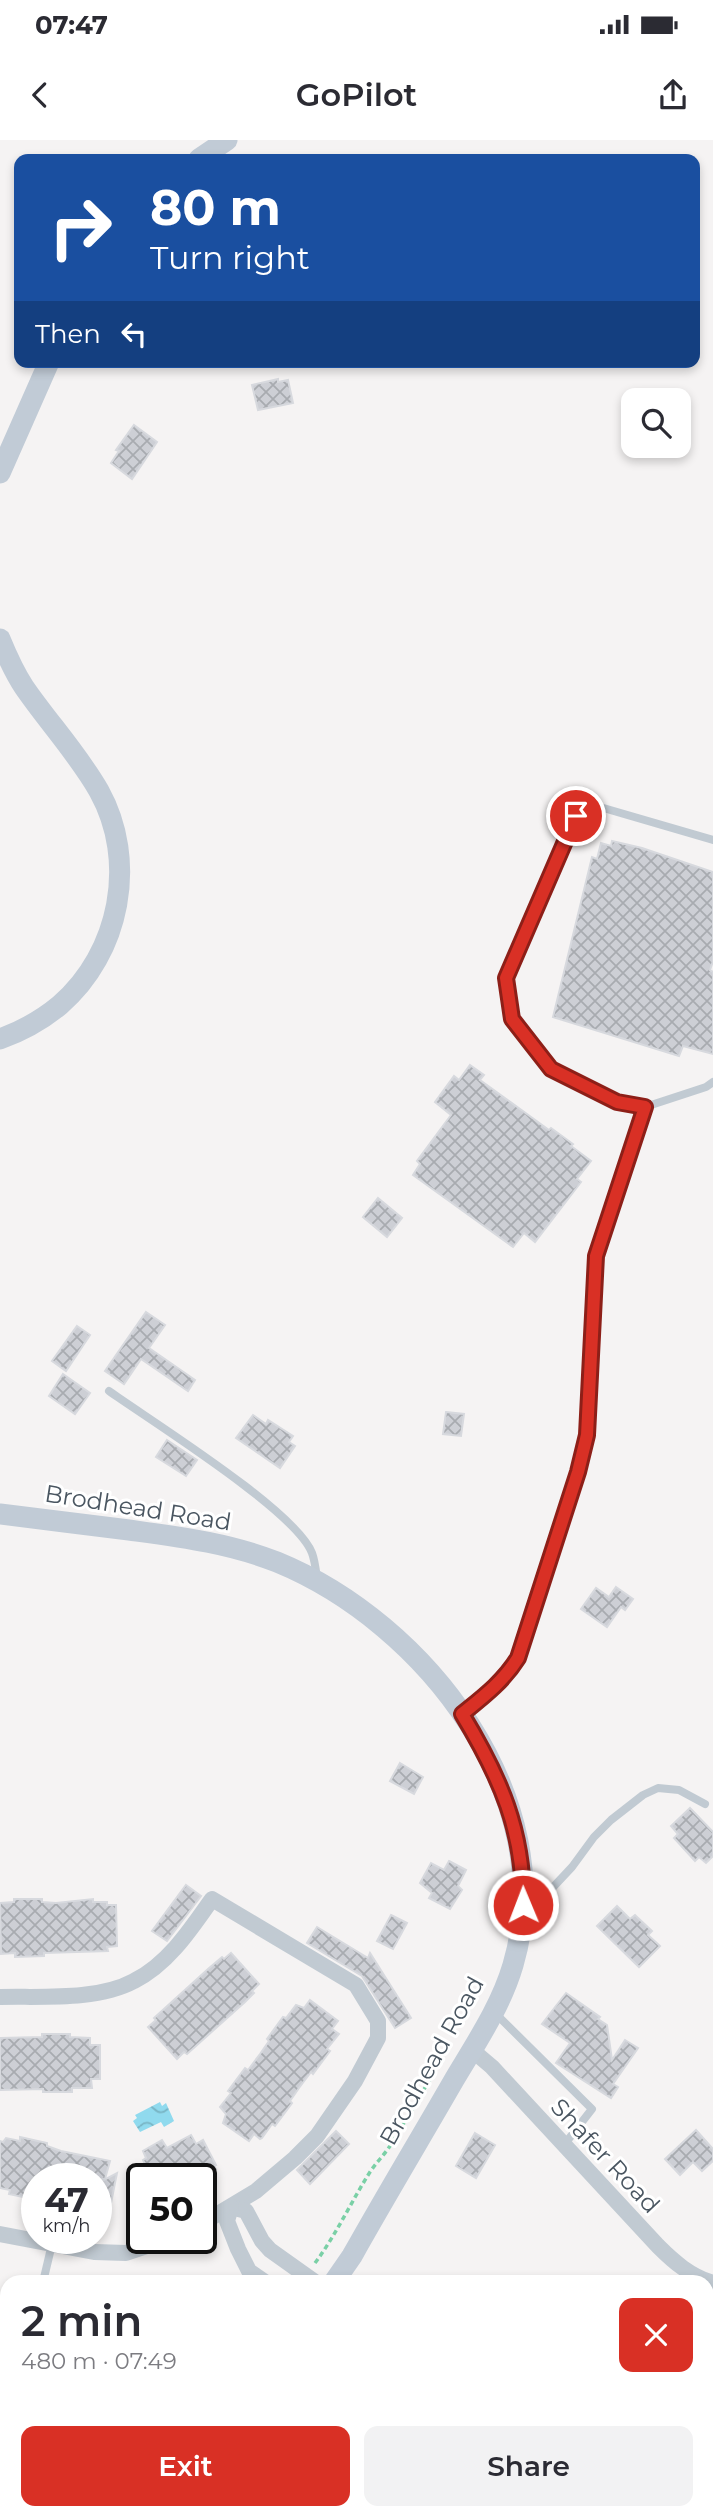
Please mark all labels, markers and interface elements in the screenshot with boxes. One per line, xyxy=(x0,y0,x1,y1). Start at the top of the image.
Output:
text: 07:47 xyxy=(35,9,108,41)
text: GoPilot xyxy=(296,75,417,114)
icon: back xyxy=(21,76,59,114)
icon: share xyxy=(654,76,692,114)
text: 80 m xyxy=(150,178,281,237)
icon: right xyxy=(35,182,126,273)
text: Turn right xyxy=(150,238,310,277)
icon: left xyxy=(115,315,153,353)
text: Then xyxy=(35,318,101,350)
map controls xyxy=(621,388,691,458)
button: search xyxy=(621,388,691,458)
pin xyxy=(546,786,606,846)
icon: arrive xyxy=(557,797,595,835)
street label: Brodhead Road xyxy=(43,1478,233,1537)
position arrow xyxy=(486,1868,560,1942)
street label: Brodhead Road xyxy=(373,1971,490,2150)
street label: Shafer Road xyxy=(545,2092,666,2219)
speed limit sign: 50 xyxy=(126,2163,217,2254)
text: 47 xyxy=(44,2178,89,2221)
text: km/h xyxy=(42,2215,91,2237)
text: 2 min xyxy=(21,2295,142,2347)
button: close xyxy=(619,2298,693,2372)
text: 480 m · 07:49 xyxy=(21,2347,177,2375)
button: Exit xyxy=(21,2426,350,2506)
button: Share xyxy=(364,2426,693,2506)

